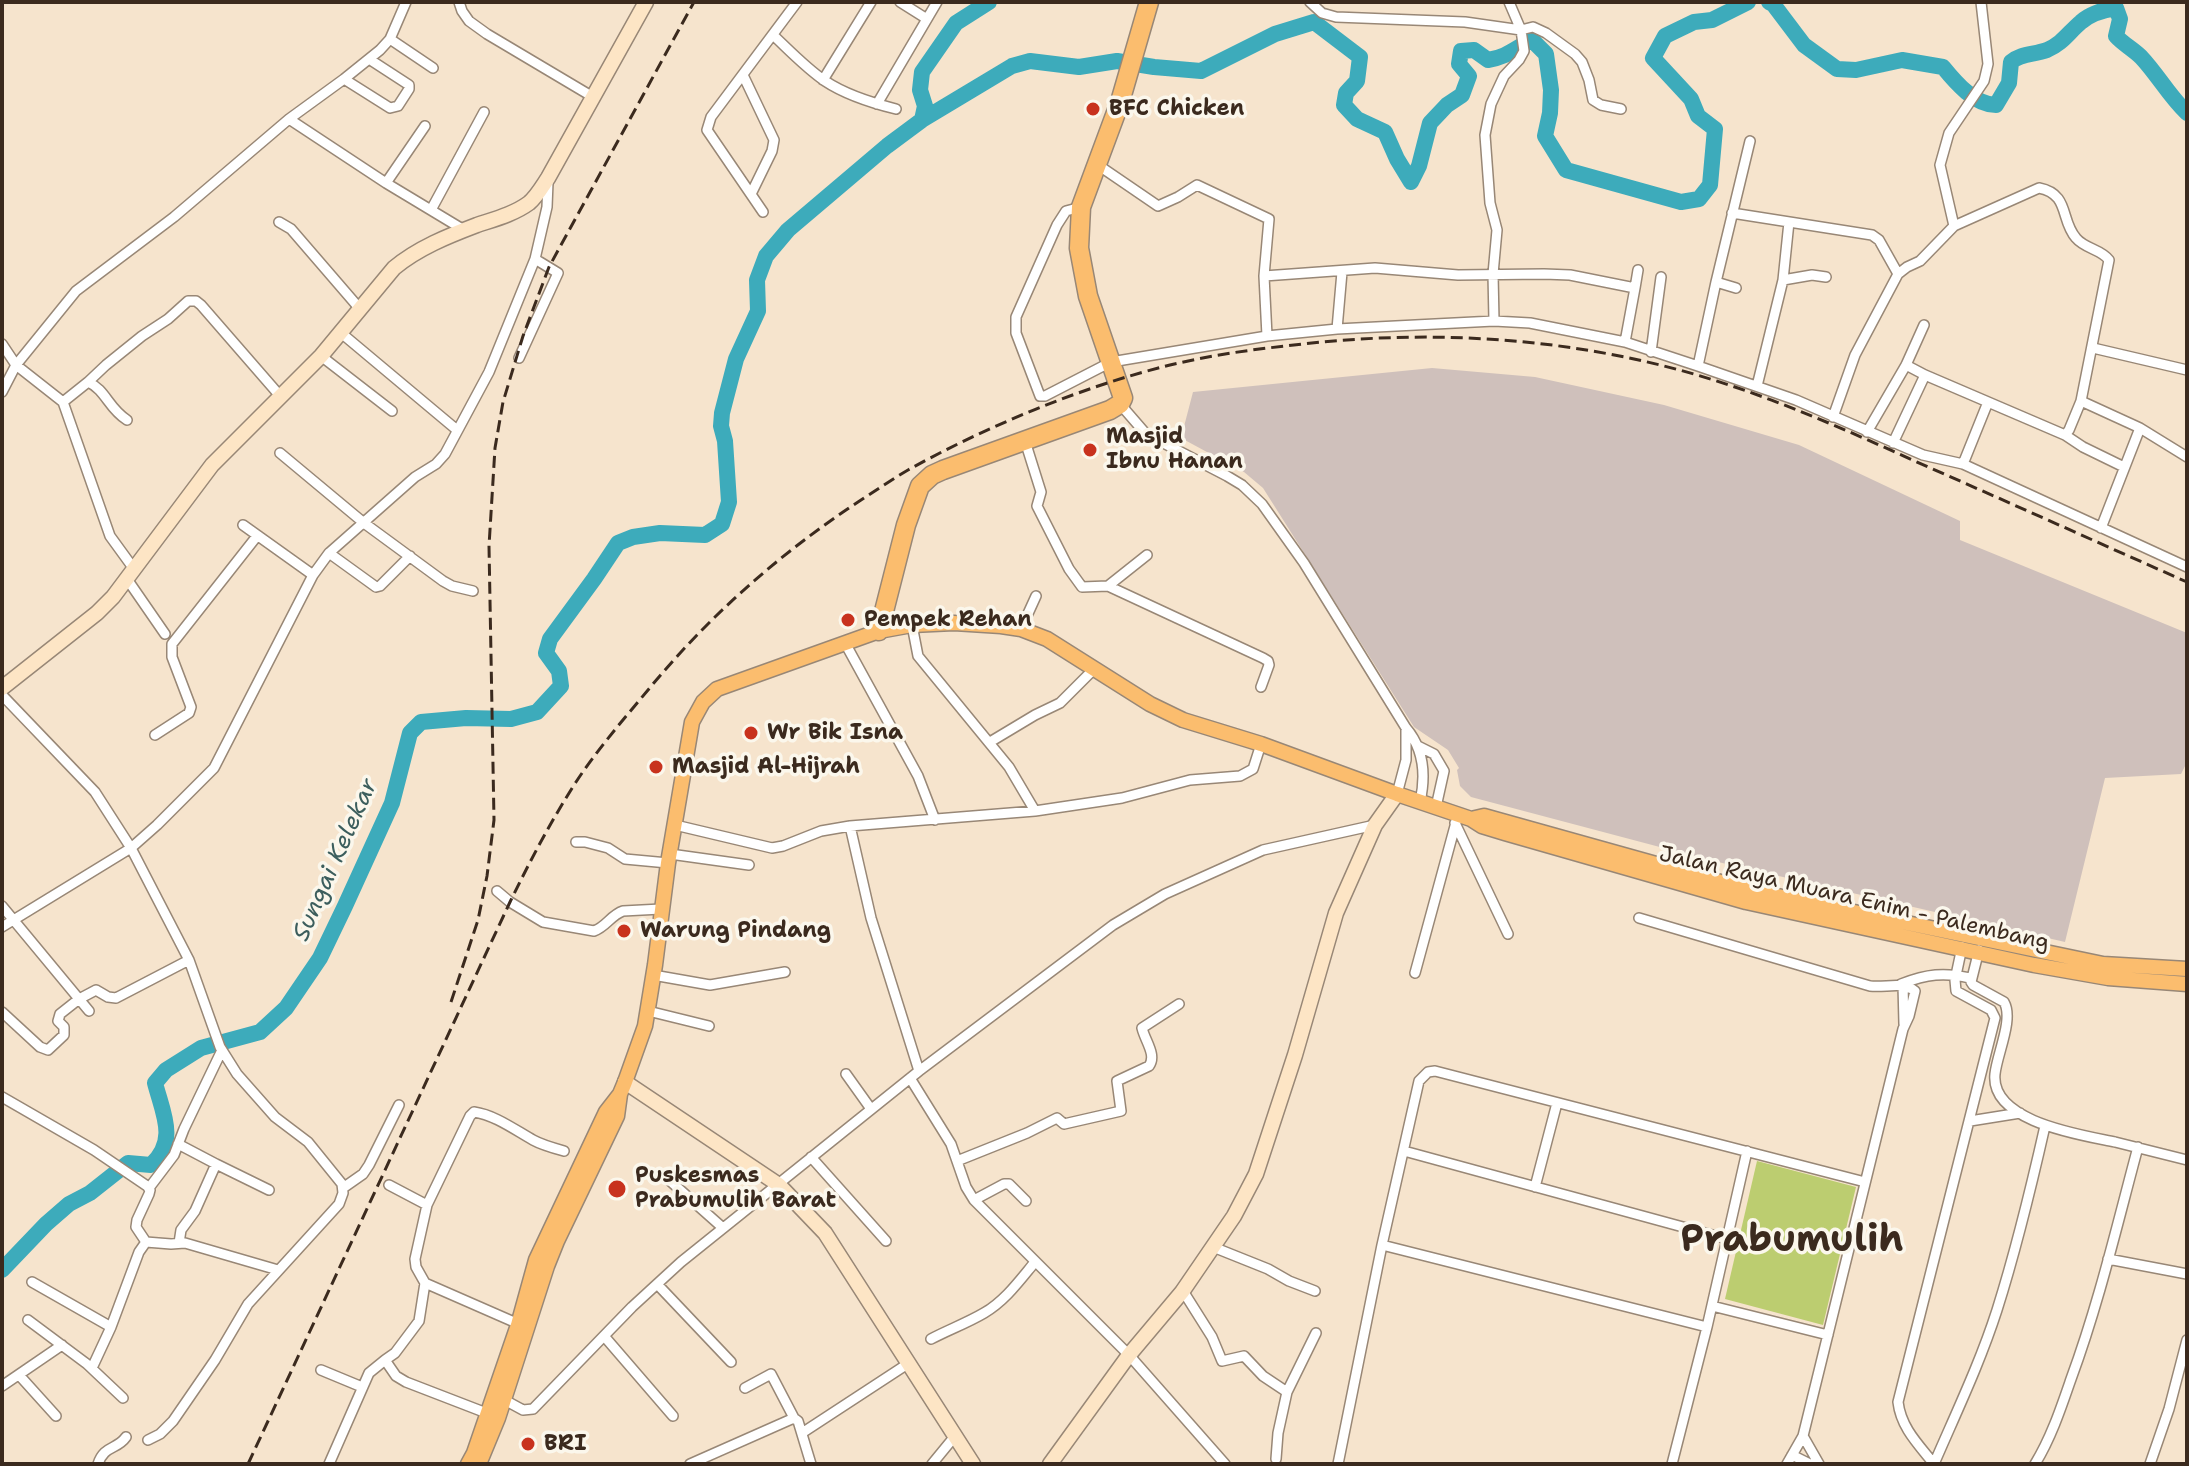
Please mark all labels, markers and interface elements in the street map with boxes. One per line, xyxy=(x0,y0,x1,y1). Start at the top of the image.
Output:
place label: BFC Chicken xyxy=(1109,96,1244,122)
marker: BFC Chicken xyxy=(1084,100,1102,118)
place label: Masjid Ibnu Hanan xyxy=(1106,424,1243,476)
marker: Masjid Ibnu Hanan xyxy=(1081,441,1099,459)
place label: Pempek Rehan xyxy=(864,607,1032,633)
marker: Pempek Rehan xyxy=(839,611,857,629)
place label: Wr Bik Isna xyxy=(767,720,903,746)
marker: Wr Bik Isna xyxy=(742,724,760,742)
place label: Masjid Al-Hijrah xyxy=(672,754,860,780)
marker: Masjid Al-Hijrah xyxy=(647,758,665,776)
water label: Sungai Kelekar xyxy=(287,774,385,946)
street label: Jalan Raya Muara Enim - Palembang xyxy=(1656,841,2052,957)
place label: Warung Pindang xyxy=(640,918,831,944)
marker: Warung Pindang xyxy=(615,922,633,940)
place label: Puskesmas Prabumulih Barat xyxy=(635,1163,836,1214)
marker: Puskesmas Prabumulih Barat xyxy=(606,1178,628,1200)
district label: Prabumulih xyxy=(1680,1218,1904,1264)
place label: BRI xyxy=(544,1431,587,1457)
marker: BRI xyxy=(519,1435,537,1453)

